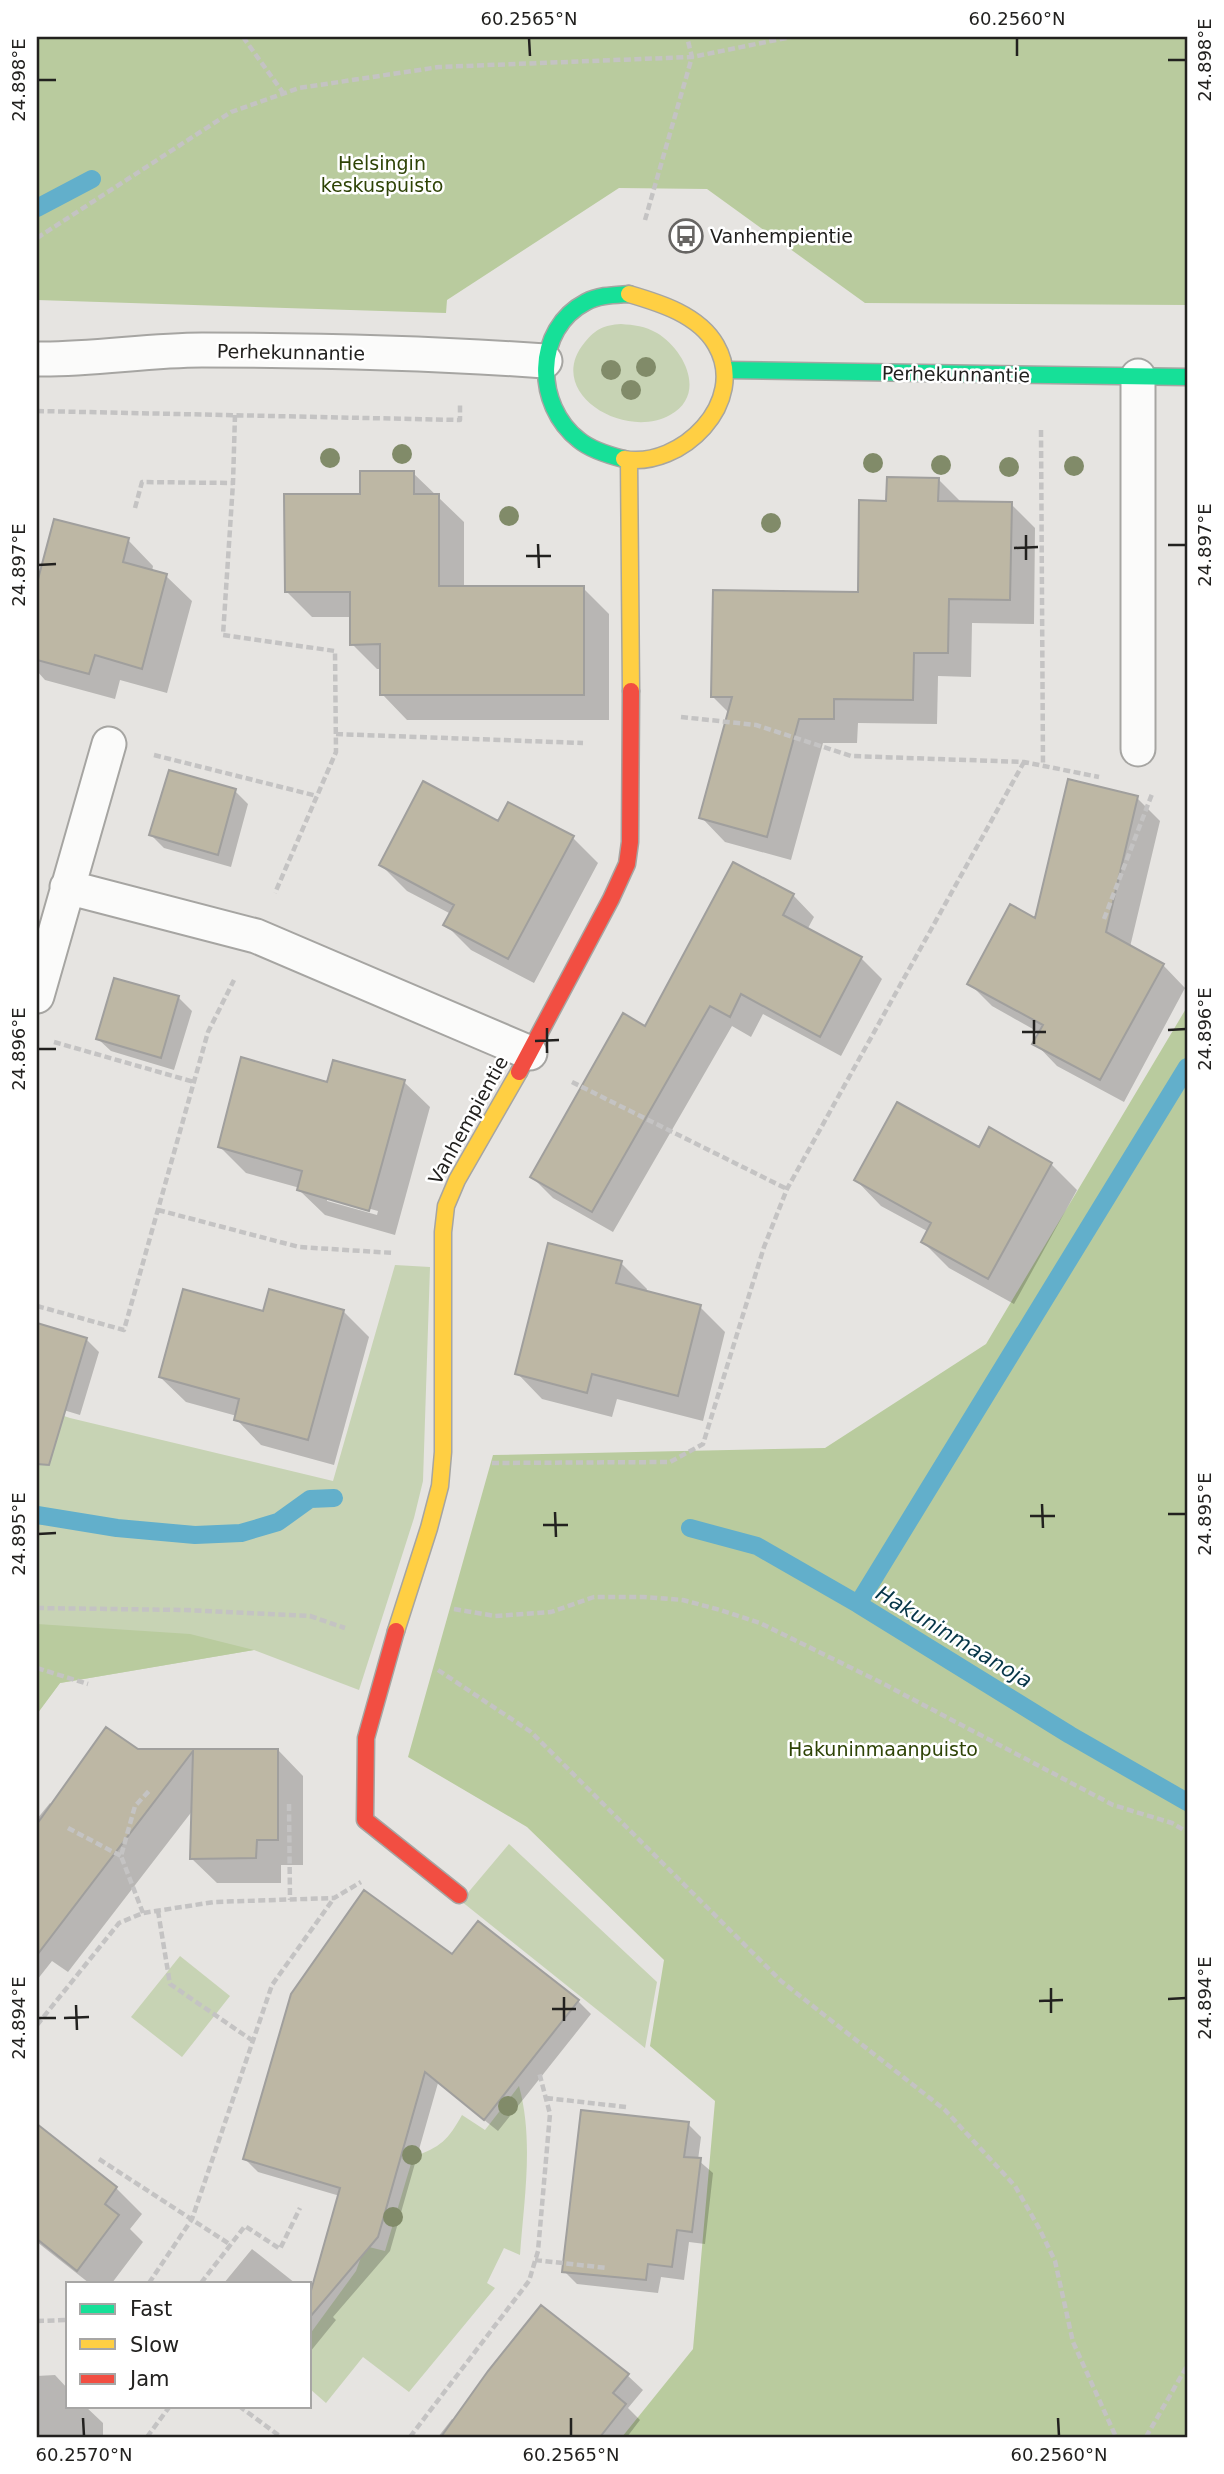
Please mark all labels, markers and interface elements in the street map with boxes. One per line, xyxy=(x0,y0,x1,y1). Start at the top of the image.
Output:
text: 60.2565°N xyxy=(481,8,577,29)
text: 60.2560°N xyxy=(969,8,1065,29)
text: 24.898°E xyxy=(1194,18,1215,102)
text: 24.898°E xyxy=(8,38,29,122)
park label: Helsingin keskuspuisto xyxy=(321,152,443,196)
bus stop icon: Vanhempientie xyxy=(667,217,705,255)
place label: Vanhempientie xyxy=(710,225,853,247)
street label: Perhekunnantie xyxy=(217,340,365,364)
street label: Perhekunnantie xyxy=(882,362,1030,386)
text: 24.897°E xyxy=(1194,503,1215,587)
text: 24.897°E xyxy=(8,523,29,607)
text: 24.896°E xyxy=(1194,987,1215,1071)
text: 24.896°E xyxy=(8,1007,29,1091)
street label: Vanhempientie xyxy=(424,1052,512,1188)
text: 24.895°E xyxy=(1194,1472,1215,1556)
text: 24.895°E xyxy=(8,1492,29,1576)
water label: Hakuninmaanoja xyxy=(872,1581,1036,1693)
park label: Hakuninmaanpuisto xyxy=(788,1738,978,1760)
text: 24.894°E xyxy=(1194,1956,1215,2040)
text: 24.894°E xyxy=(8,1976,29,2060)
legend xyxy=(66,2282,312,2408)
text: Fast xyxy=(130,2297,172,2321)
text: Slow xyxy=(130,2333,179,2357)
text: Jam xyxy=(128,2367,170,2391)
text: 60.2570°N xyxy=(36,2444,132,2465)
text: 60.2565°N xyxy=(523,2444,619,2465)
text: 60.2560°N xyxy=(1011,2444,1107,2465)

